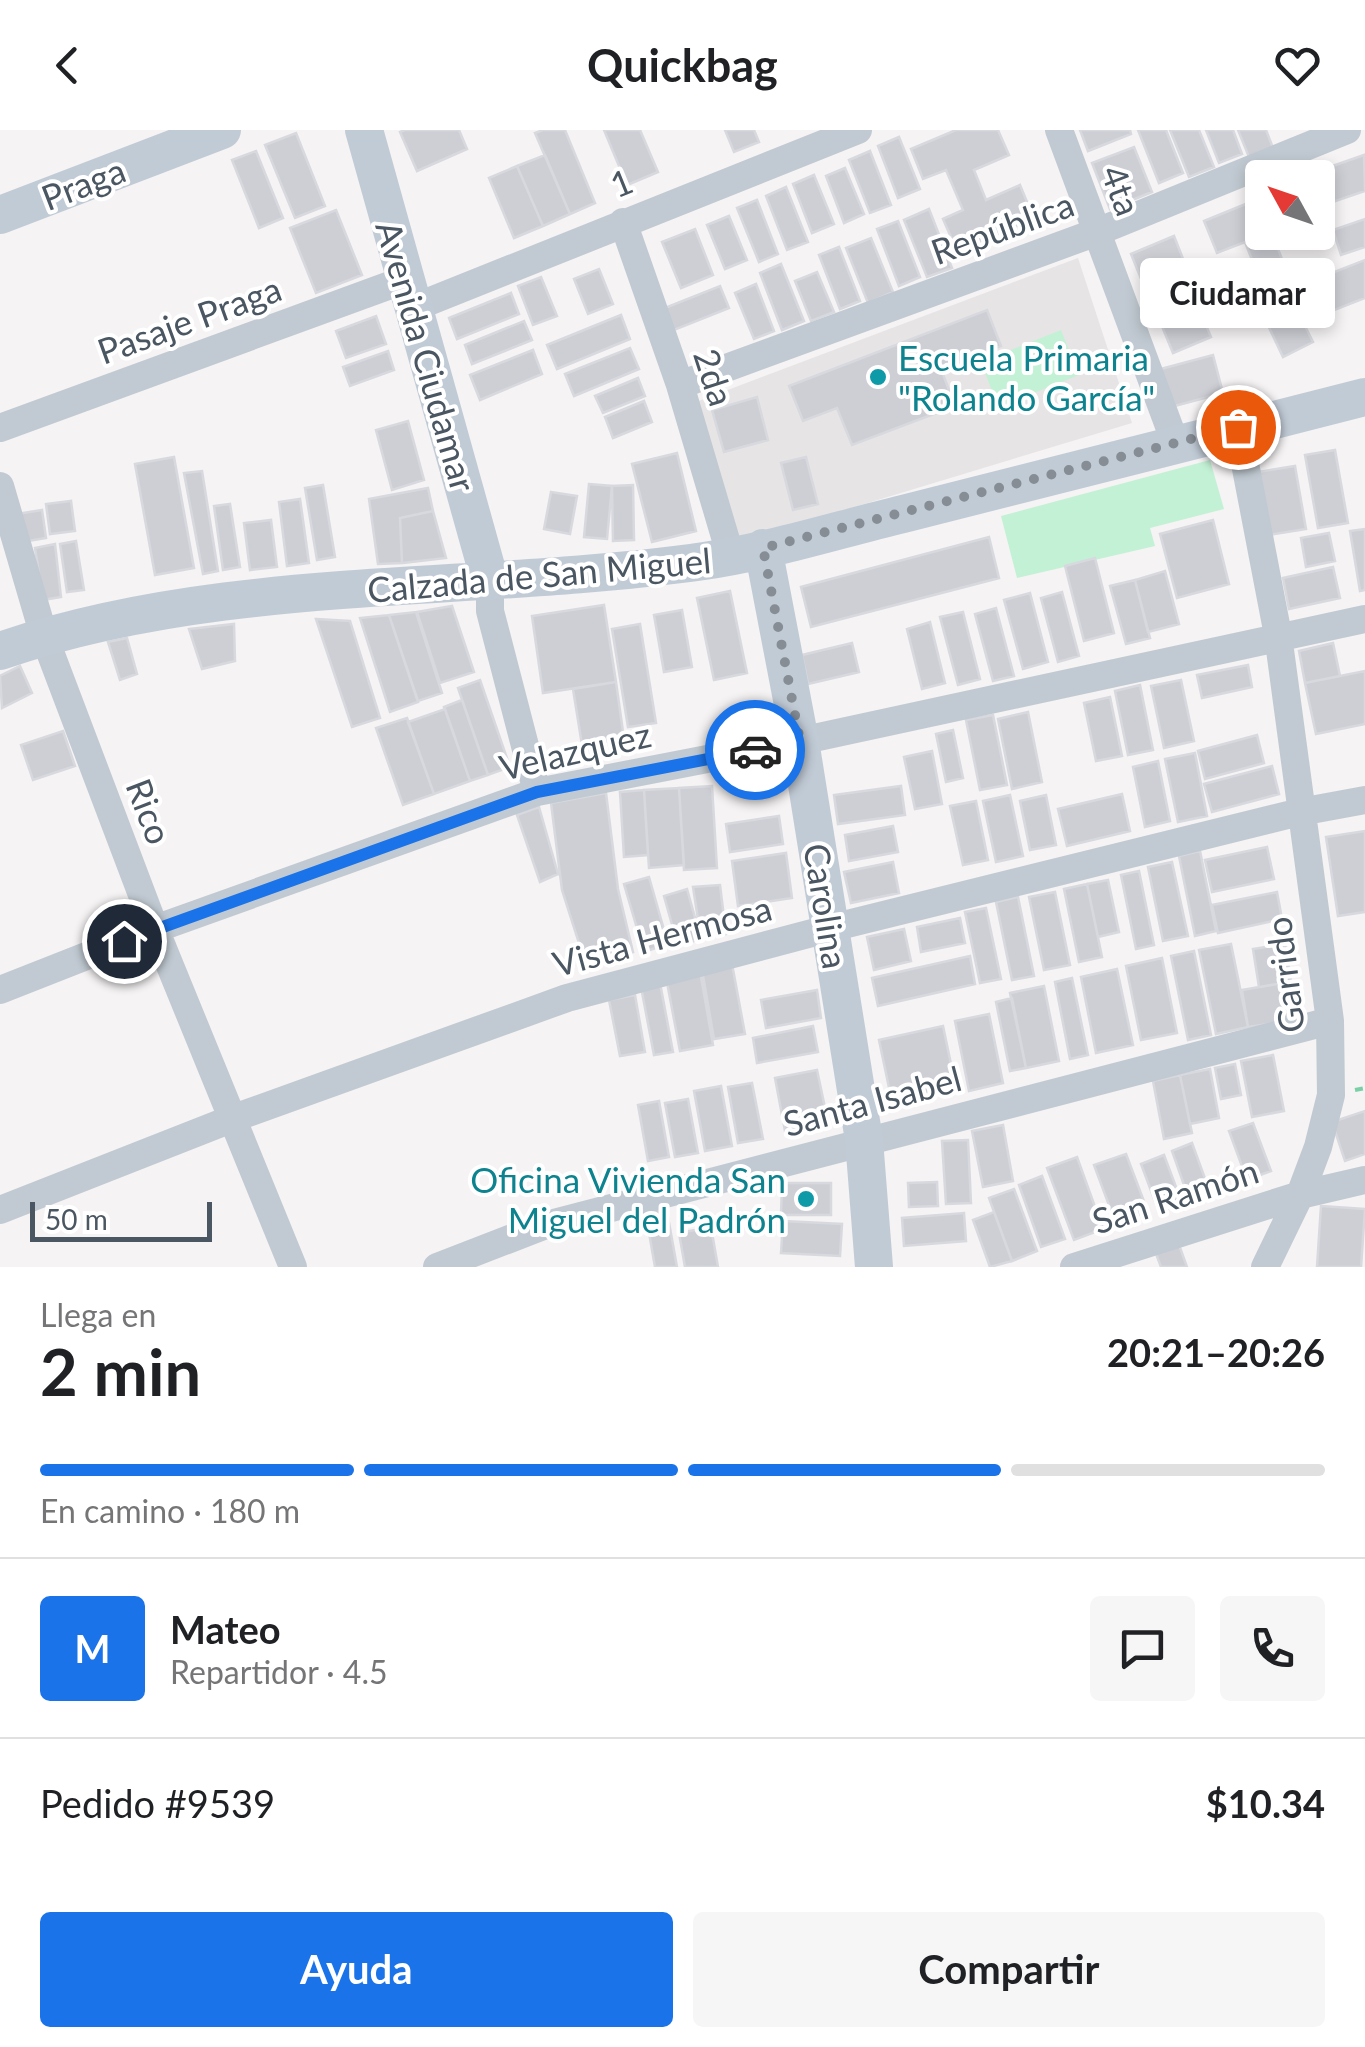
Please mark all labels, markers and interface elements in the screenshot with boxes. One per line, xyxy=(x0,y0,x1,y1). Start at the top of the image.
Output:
icon: back xyxy=(40,38,95,93)
text: Quickbag xyxy=(587,38,778,92)
icon: heart xyxy=(1270,38,1325,93)
street label: Praga xyxy=(35,148,131,218)
street label: 1 xyxy=(604,159,638,205)
street label: 4ta xyxy=(1093,159,1151,221)
north arrow xyxy=(1245,160,1335,250)
map controls xyxy=(1245,160,1335,250)
street label: República xyxy=(925,182,1079,272)
street label: Avenida Ciudamar xyxy=(368,216,486,496)
callout: Ciudamar xyxy=(1140,257,1336,327)
street label: Pasaje Praga xyxy=(91,266,287,372)
text: Ciudamar xyxy=(1169,273,1306,312)
place label: Escuela Primaria "Rolando García" xyxy=(898,336,1155,418)
street label: 2da xyxy=(686,343,744,411)
marker: Escuela Primaria "Rolando García" xyxy=(867,366,889,388)
pin xyxy=(1196,385,1281,470)
icon: bag xyxy=(1211,400,1266,455)
street label: Calzada de San Miguel xyxy=(365,538,713,610)
courier xyxy=(705,700,805,800)
street label: Velazquez xyxy=(495,712,655,788)
icon: car xyxy=(728,723,783,778)
street label: Rico xyxy=(119,773,181,849)
street label: Carolina xyxy=(796,840,858,972)
street label: Vista Hermosa xyxy=(548,886,776,984)
pin xyxy=(82,899,167,984)
icon: home xyxy=(97,914,152,969)
street label: Garrido xyxy=(1256,915,1312,1035)
street label: Santa Isabel xyxy=(778,1056,966,1144)
street label: San Ramón xyxy=(1087,1148,1263,1242)
place label: Oficina Vivienda San Miguel del Padrón xyxy=(470,1158,786,1240)
marker: Oficina Vivienda San Miguel del Padrón xyxy=(795,1188,817,1210)
scale bar xyxy=(30,1197,212,1242)
text: 50 m xyxy=(45,1202,108,1236)
text: Llega en xyxy=(40,1295,156,1334)
text: 20:21–20:26 xyxy=(1107,1329,1325,1375)
text: 2 min xyxy=(40,1332,201,1410)
text: En camino · 180 m xyxy=(40,1491,300,1530)
button: chat xyxy=(1090,1596,1195,1701)
button: phone xyxy=(1220,1596,1325,1701)
text: Mateo xyxy=(170,1606,281,1652)
text: M xyxy=(75,1625,110,1671)
text: Repartidor · 4.5 xyxy=(170,1652,388,1691)
text: Pedido #9539 xyxy=(40,1780,275,1826)
text: $10.34 xyxy=(1206,1780,1325,1826)
button: Ayuda xyxy=(40,1912,673,2027)
button: Compartir xyxy=(693,1912,1325,2027)

